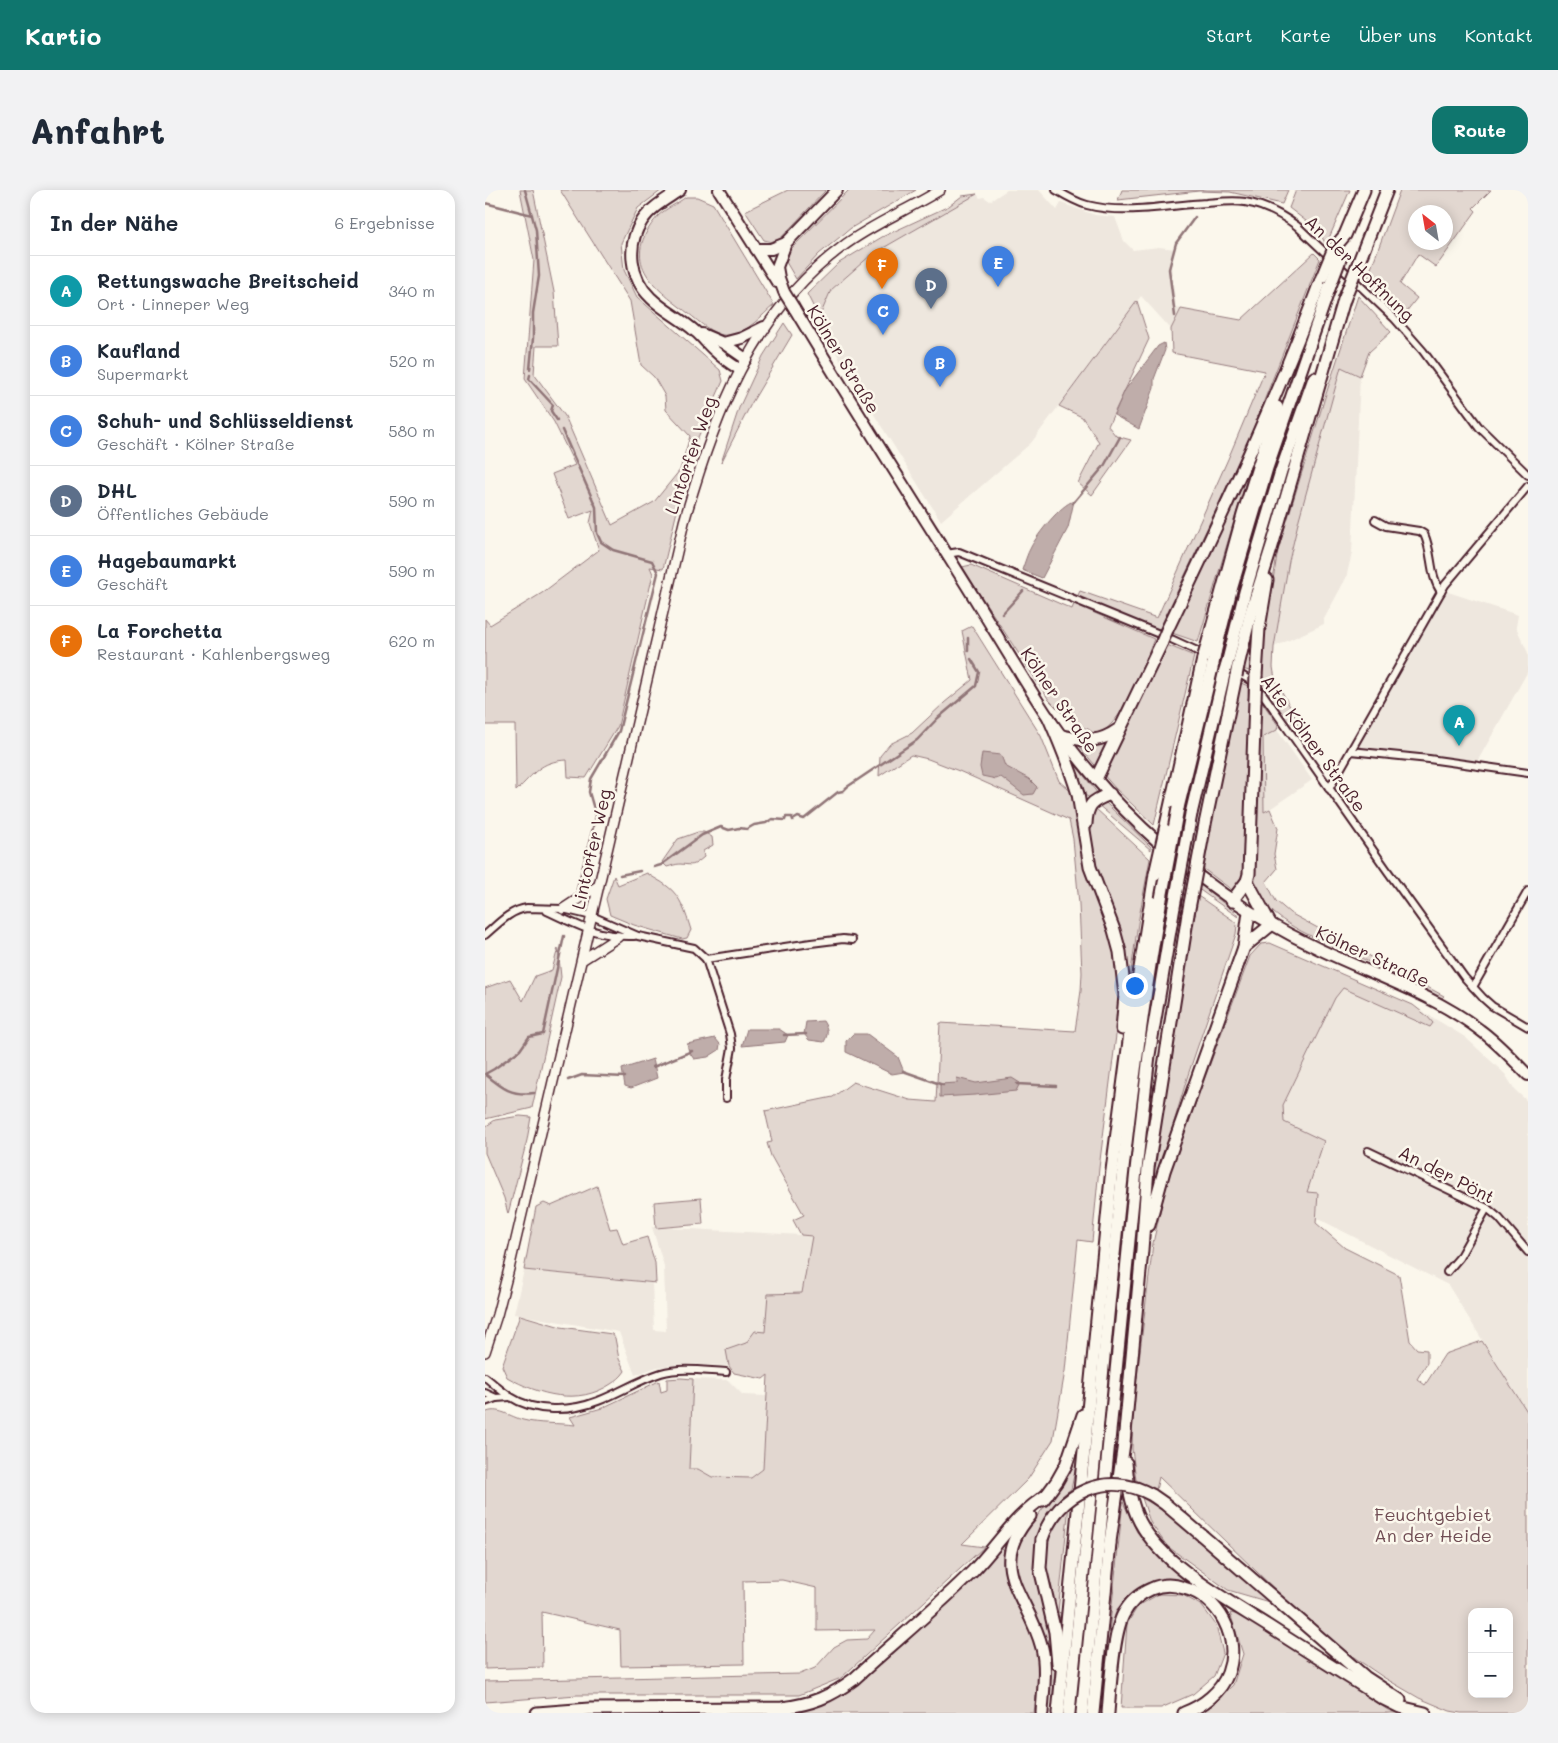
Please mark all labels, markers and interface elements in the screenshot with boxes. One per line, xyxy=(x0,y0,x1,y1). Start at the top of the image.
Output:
text: Kartio xyxy=(25,20,101,51)
text: Start xyxy=(1206,23,1253,47)
text: Karte xyxy=(1281,23,1331,47)
text: Über uns xyxy=(1359,23,1437,47)
text: Kontakt xyxy=(1465,23,1533,47)
button: Route xyxy=(1432,106,1528,154)
text: Anfahrt xyxy=(30,107,165,153)
north arrow xyxy=(1408,205,1453,250)
text: In der Nähe xyxy=(50,209,178,236)
street label: An der Hoffnung xyxy=(1300,210,1420,326)
text: 6 Ergebnisse xyxy=(334,212,435,233)
pin: E xyxy=(982,246,1014,287)
pin: F xyxy=(866,248,898,289)
text: Rettungswache Breitscheid xyxy=(97,268,359,293)
pin: D xyxy=(915,268,947,309)
text: A xyxy=(60,280,72,301)
text: 340 m xyxy=(388,280,435,301)
text: Ort · Linneper Weg xyxy=(97,293,249,314)
pin: C xyxy=(867,294,899,335)
street label: Kölner Straße xyxy=(802,300,886,418)
text: Kaufland xyxy=(97,338,180,363)
pin: B xyxy=(924,346,956,387)
text: B xyxy=(61,350,71,371)
text: 520 m xyxy=(389,350,435,371)
text: Supermarkt xyxy=(97,363,189,384)
street label: Lintorfer Weg xyxy=(659,393,721,517)
text: Schuh- und Schlüsseldienst xyxy=(97,408,353,433)
text: C xyxy=(60,420,72,441)
text: 580 m xyxy=(388,420,435,441)
text: Geschäft · Kölner Straße xyxy=(97,433,295,454)
text: DHL xyxy=(97,478,137,503)
text: D xyxy=(60,490,72,511)
text: 590 m xyxy=(388,490,435,511)
text: Öffentliches Gebäude xyxy=(97,503,269,524)
text: Hagebaumarkt xyxy=(97,548,237,573)
text: E xyxy=(61,560,71,581)
text: 590 m xyxy=(388,560,435,581)
text: Geschäft xyxy=(97,573,168,594)
text: La Forchetta xyxy=(97,618,222,643)
text: F xyxy=(61,630,71,651)
text: 620 m xyxy=(389,630,435,651)
street label: Kölner Straße xyxy=(1016,642,1104,758)
text: Restaurant · Kahlenbergsweg xyxy=(97,643,330,664)
street label: Alte Kölner Straße xyxy=(1256,669,1372,817)
pin: A xyxy=(1443,705,1475,746)
street label: Lintorfer Weg xyxy=(565,786,617,912)
street label: Kölner Straße xyxy=(1312,919,1434,993)
your location xyxy=(1122,973,1148,999)
street label: An der Pönt xyxy=(1395,1139,1499,1209)
park label: Feuchtgebiet An der Heide xyxy=(1374,1502,1492,1547)
map controls xyxy=(1468,1608,1513,1698)
button: + xyxy=(1468,1608,1513,1653)
button: − xyxy=(1468,1653,1513,1698)

